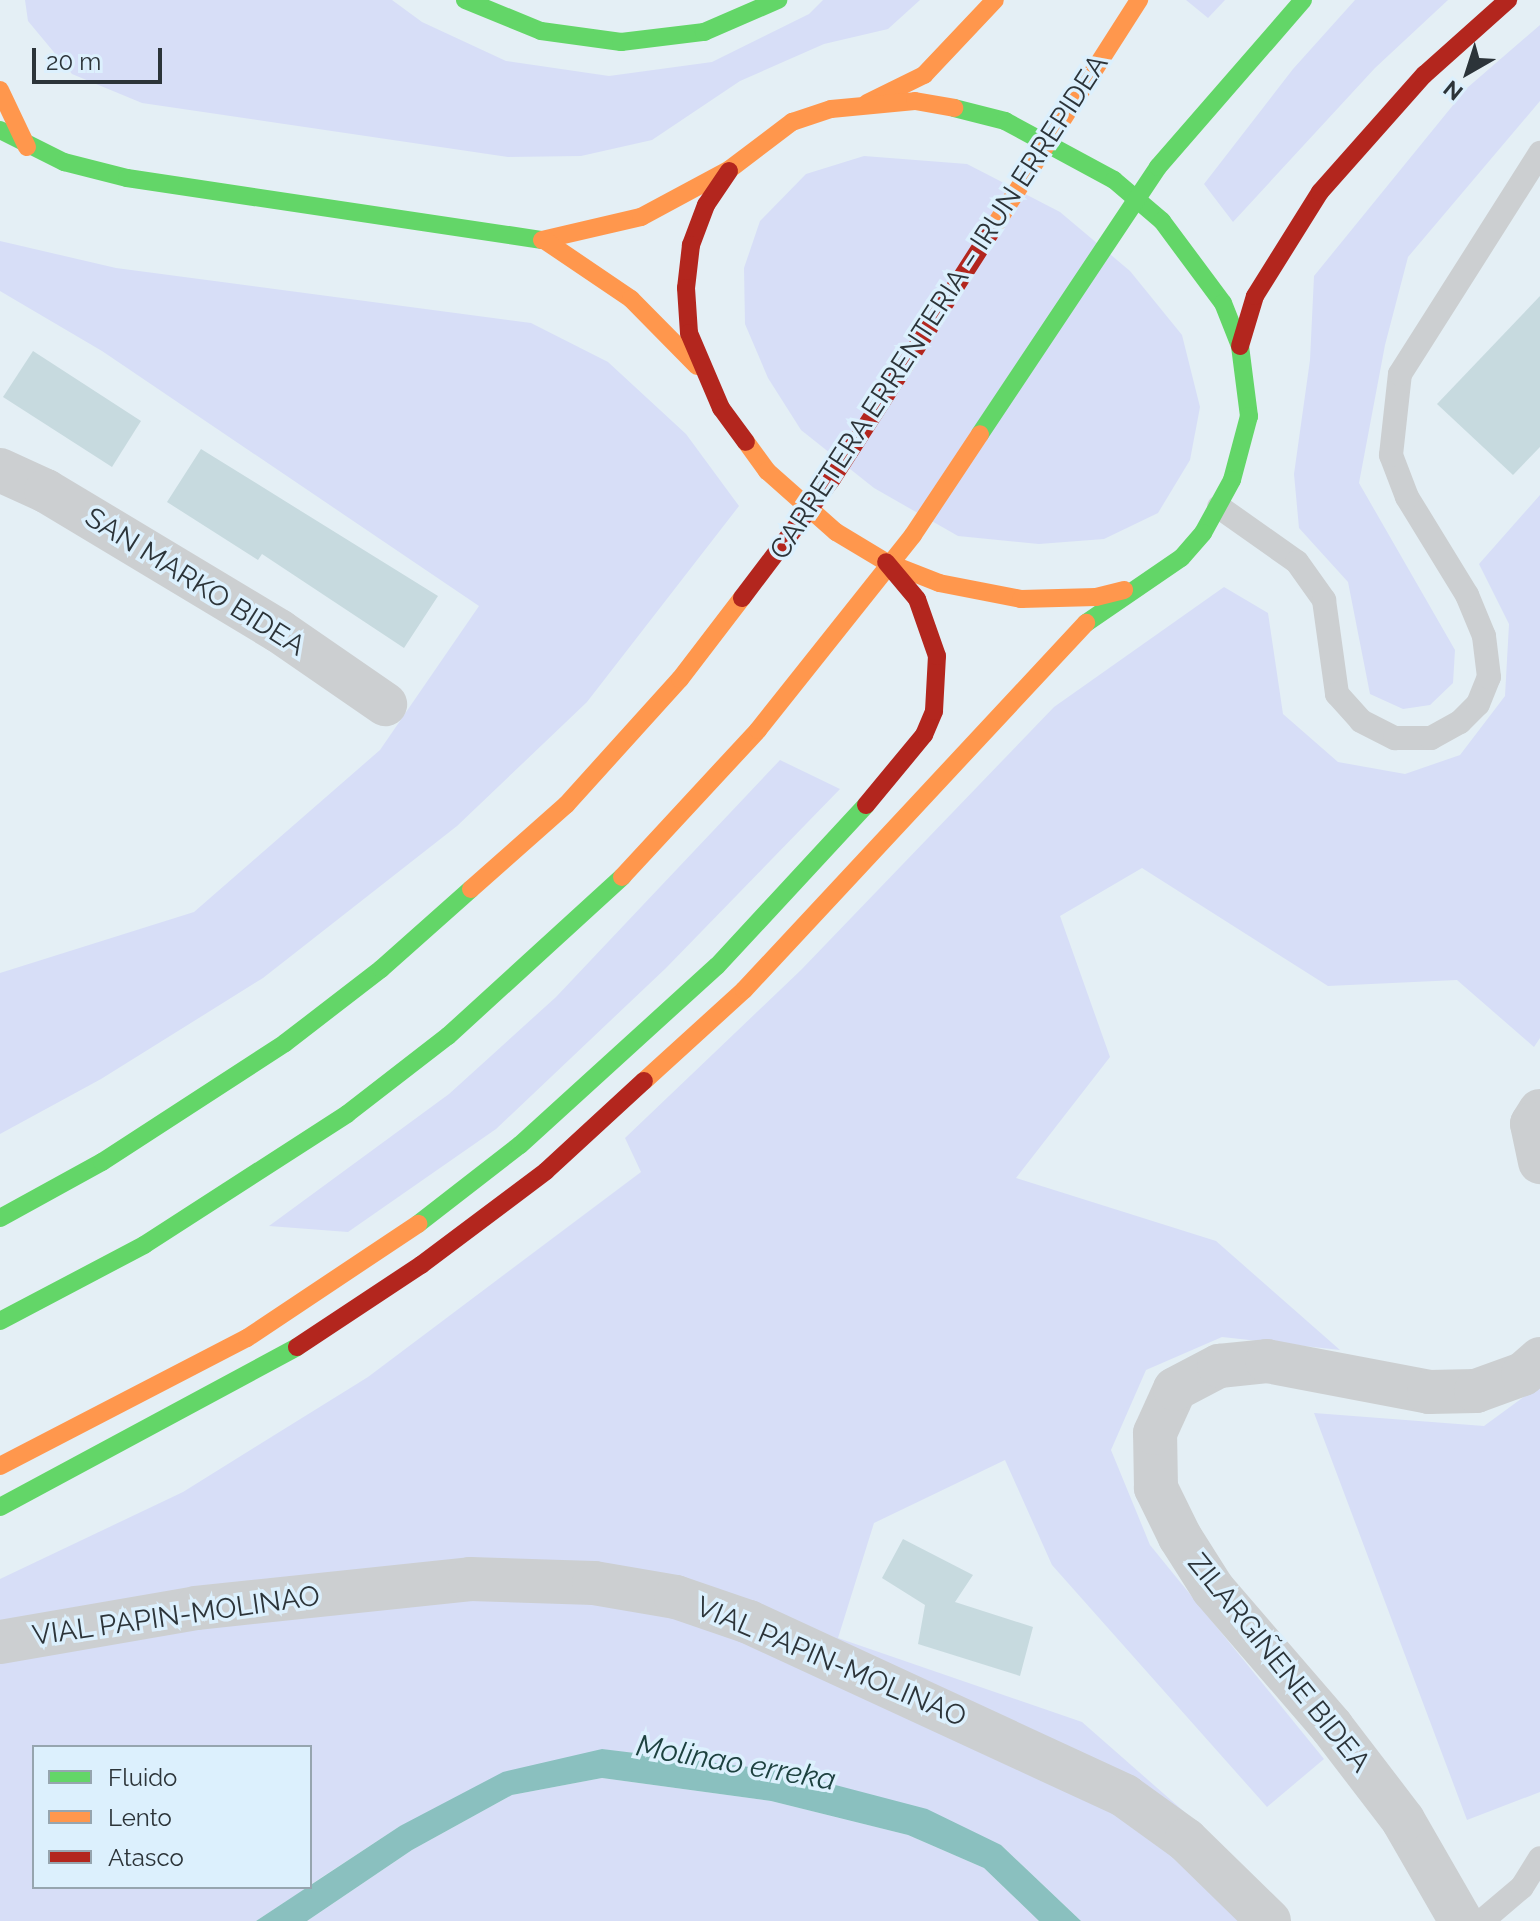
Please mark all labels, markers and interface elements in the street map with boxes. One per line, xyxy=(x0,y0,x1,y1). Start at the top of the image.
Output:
scale bar xyxy=(36,32,166,82)
north arrow xyxy=(1428,32,1508,112)
text: 20 m xyxy=(46,47,101,76)
street label: CARRETERA ERRENTERIA – IRUN ERREPIDEA xyxy=(762,48,1116,566)
text: N xyxy=(1438,75,1468,106)
street label: SAN MARKO BIDEA xyxy=(79,501,311,663)
street label: ZILARGIÑENE BIDEA xyxy=(1181,1547,1377,1779)
street label: VIAL PAPIN-MOLINAO xyxy=(30,1579,322,1653)
street label: VIAL PAPIN-MOLINAO xyxy=(691,1590,971,1734)
water label: Molinao erreka xyxy=(633,1728,839,1798)
legend xyxy=(32,1745,312,1889)
text: Fluido xyxy=(108,1763,177,1792)
text: Lento xyxy=(108,1803,172,1832)
text: Atasco xyxy=(108,1843,184,1872)

